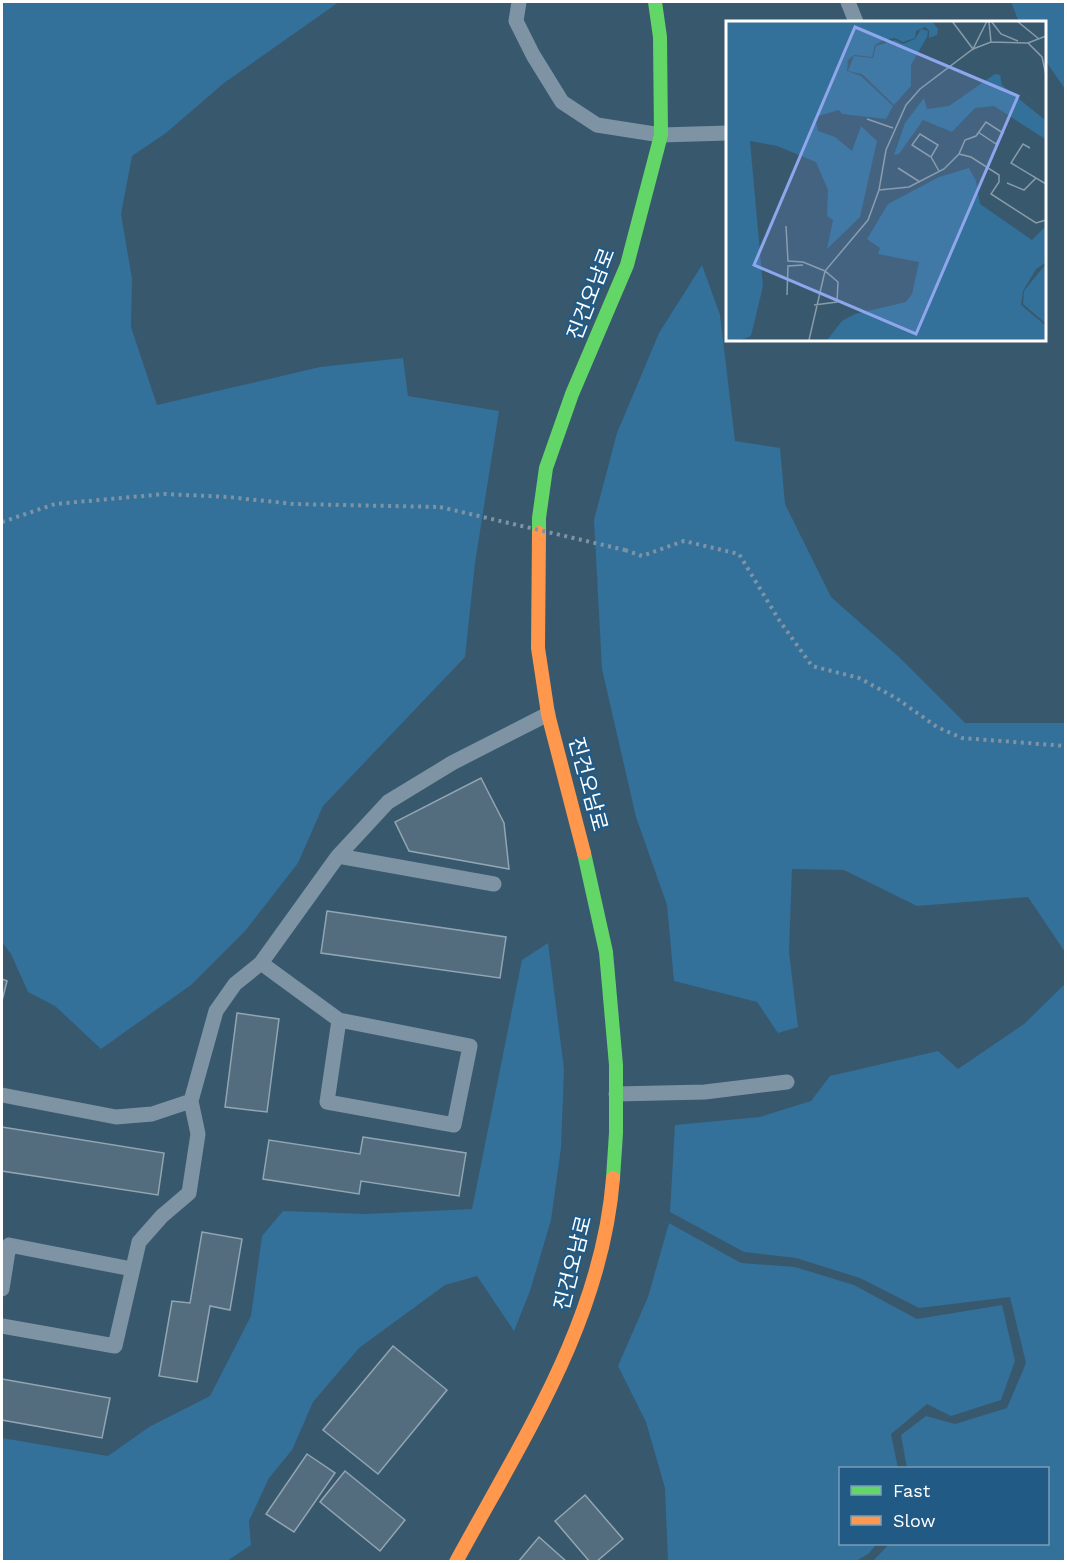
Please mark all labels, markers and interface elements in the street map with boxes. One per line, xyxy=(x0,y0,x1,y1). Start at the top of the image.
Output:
inset map xyxy=(726,21,1046,340)
street label: 진건오남로 xyxy=(562,244,620,343)
street label: 진건오남로 xyxy=(564,734,613,834)
street label: 진건오남로 xyxy=(549,1213,596,1313)
legend xyxy=(839,1467,1049,1545)
text: Fast xyxy=(893,1480,931,1501)
text: Slow xyxy=(893,1510,936,1531)

